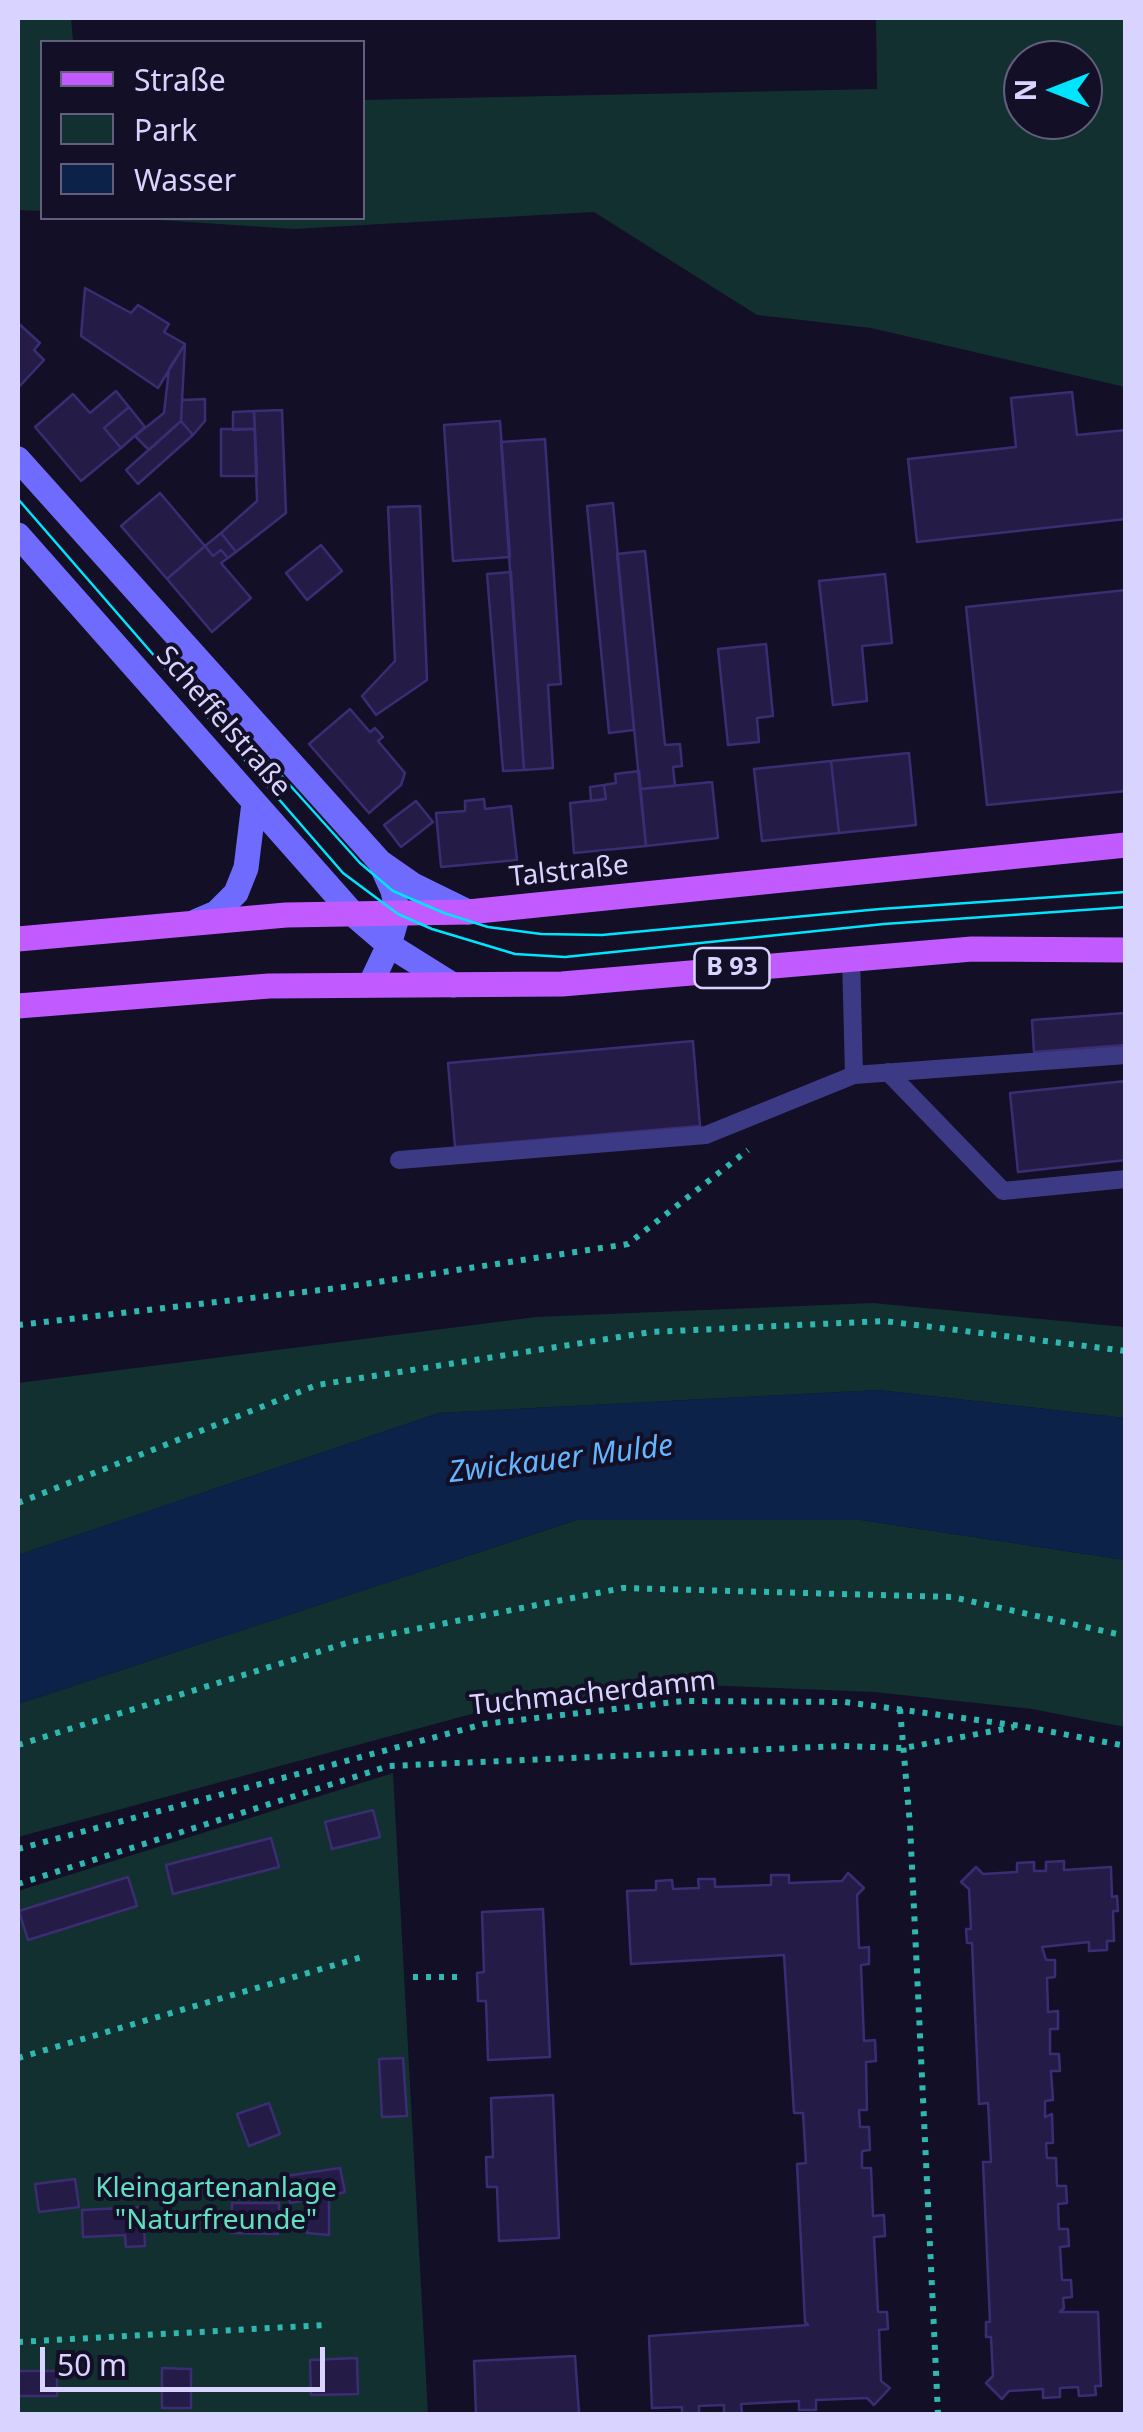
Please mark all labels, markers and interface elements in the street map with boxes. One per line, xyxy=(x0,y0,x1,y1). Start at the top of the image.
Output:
legend xyxy=(40,40,365,220)
north arrow xyxy=(1003,40,1103,140)
text: Straße xyxy=(134,59,226,100)
text: N xyxy=(1006,79,1044,101)
text: Park xyxy=(134,109,197,150)
text: Wasser xyxy=(134,159,236,200)
street label: Scheffelstraße xyxy=(149,640,297,804)
street label: Talstraße xyxy=(508,849,630,895)
road number: B 93 xyxy=(694,948,770,988)
water label: Zwickauer Mulde xyxy=(447,1428,675,1492)
street label: Tuchmacherdamm xyxy=(468,1664,718,1724)
park label: Kleingartenanlage "Naturfreunde" xyxy=(95,2172,337,2238)
scale bar xyxy=(45,2327,330,2389)
text: 50 m xyxy=(57,2344,127,2385)

